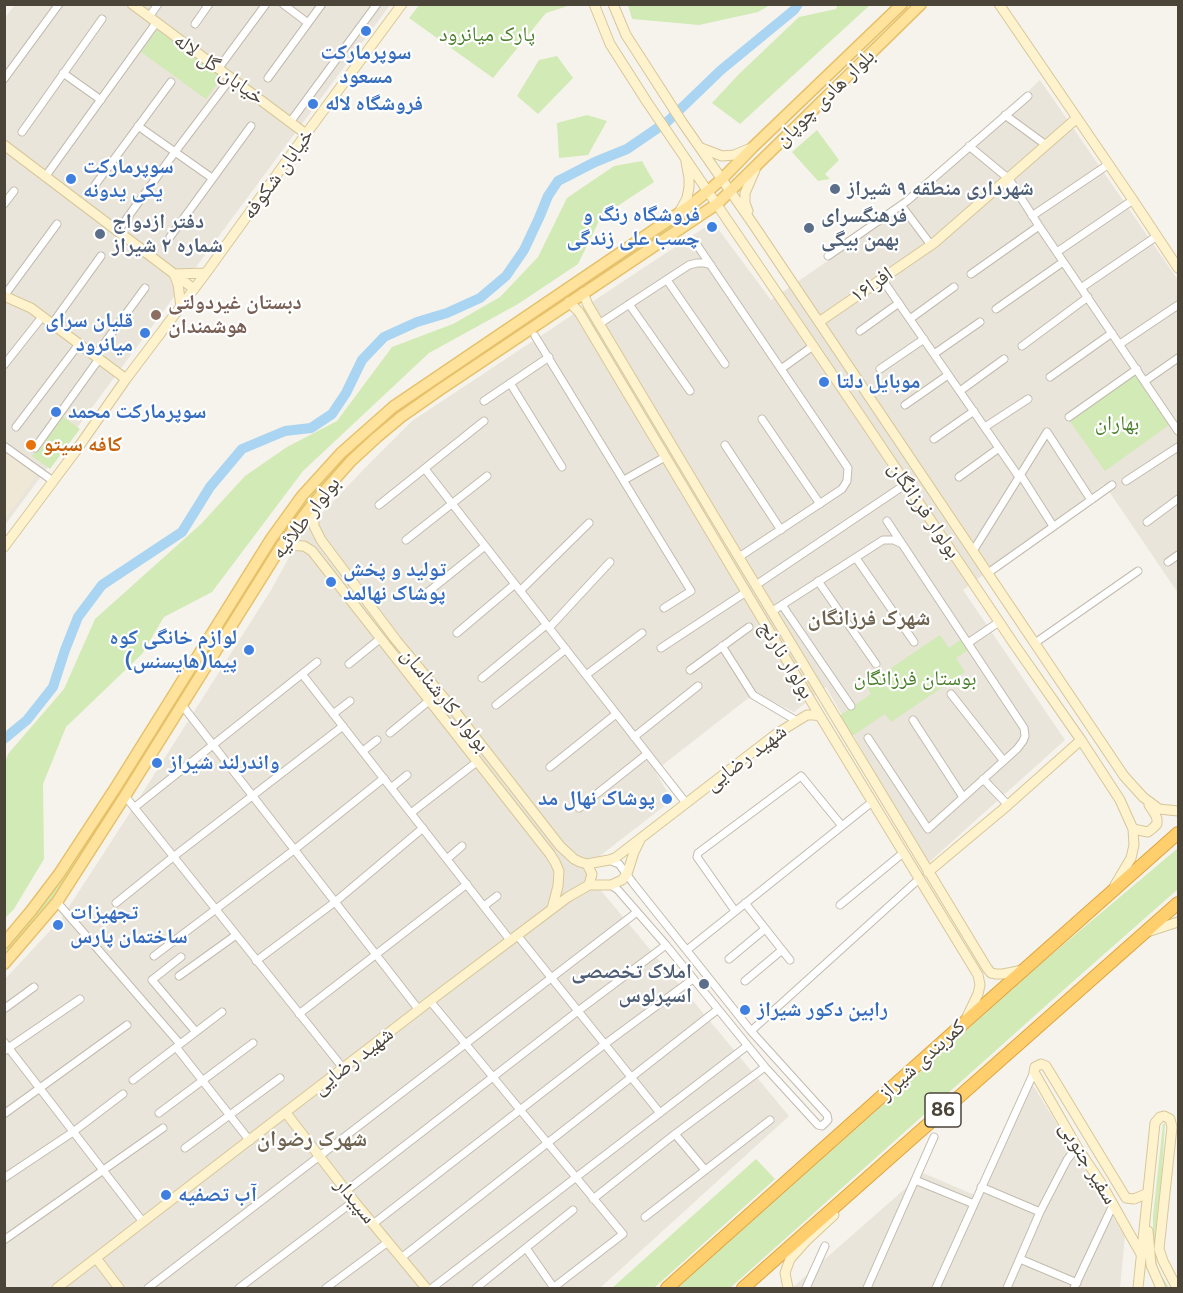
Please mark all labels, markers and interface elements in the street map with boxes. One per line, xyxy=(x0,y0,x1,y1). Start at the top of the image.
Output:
park label: پارک میانرود xyxy=(439,22,535,48)
marker: سوپرمارکت مسعود xyxy=(359,24,373,38)
street label: خیابان گل لاله xyxy=(169,28,269,110)
place label: سوپرمارکت مسعود xyxy=(321,40,411,90)
street label: بلوار هادی چوپان xyxy=(770,44,880,152)
place label: فروشگاه لاله xyxy=(325,91,423,117)
marker: فروشگاه لاله xyxy=(306,97,320,111)
street label: خیابان شکوفه xyxy=(237,124,319,224)
place label: سوپرمارکت یکی یدونه xyxy=(83,154,174,204)
marker: سوپرمارکت یکی یدونه xyxy=(64,172,78,186)
place label: شهرداری منطقه ۹ شیراز xyxy=(847,176,1034,202)
marker: شهرداری منطقه ۹ شیراز xyxy=(828,182,842,196)
place label: فروشگاه رنگ و چسب علی زندگی xyxy=(566,202,700,252)
place label: فرهنگسرای بهمن بیگی xyxy=(821,203,907,253)
place label: دفتر ازدواج شماره ۲ شیراز xyxy=(112,209,223,259)
marker: فروشگاه رنگ و چسب علی زندگی xyxy=(705,220,719,234)
marker: فرهنگسرای بهمن بیگی xyxy=(802,221,816,235)
marker: دفتر ازدواج شماره ۲ شیراز xyxy=(93,227,107,241)
street label: ۱۶افرا xyxy=(846,261,898,309)
place label: دبستان غیردولتی هوشمندان xyxy=(168,290,302,340)
place label: قلیان سرای میانرود xyxy=(45,308,133,358)
marker: دبستان غیردولتی هوشمندان xyxy=(149,308,163,322)
marker: قلیان سرای میانرود xyxy=(138,326,152,340)
place label: موبایل دلتا xyxy=(836,369,920,395)
marker: موبایل دلتا xyxy=(817,375,831,389)
place label: سوپرمارکت محمد xyxy=(68,399,206,425)
marker: سوپرمارکت محمد xyxy=(49,405,63,419)
park label: بهاران xyxy=(1095,411,1139,437)
place label: کافه سیتو xyxy=(43,432,122,458)
marker: کافه سیتو xyxy=(24,438,38,452)
street label: بولوار فرزانگان xyxy=(882,457,966,563)
street label: بولوار طلائیه xyxy=(266,472,346,564)
place label: تولید و پخش پوشاک نهالمد xyxy=(343,557,446,607)
marker: تولید و پخش پوشاک نهالمد xyxy=(324,575,338,589)
district label: شهرک فرزانگان xyxy=(808,606,930,632)
street label: بولوار نارنج xyxy=(753,616,819,704)
place label: لوازم خانگی کوه پیما(هایسنس) xyxy=(110,625,237,675)
marker: لوازم خانگی کوه پیما(هایسنس) xyxy=(242,643,256,657)
street label: بولوار کارشناسان xyxy=(395,643,495,757)
park label: بوستان فرزانگان xyxy=(853,666,977,692)
street label: شهید رضایی xyxy=(700,719,792,797)
place label: واندرلند شیراز xyxy=(169,750,280,776)
marker: واندرلند شیراز xyxy=(150,756,164,770)
place label: پوشاک نهال مد xyxy=(538,786,655,812)
marker: پوشاک نهال مد xyxy=(660,792,674,806)
place label: تجهیزات ساختمان پارس xyxy=(70,900,188,950)
marker: تجهیزات ساختمان پارس xyxy=(51,918,65,932)
place label: املاک تخصصی اسپرلوس xyxy=(571,959,692,1009)
marker: املاک تخصصی اسپرلوس xyxy=(697,977,711,991)
place label: رابین دکور شیراز xyxy=(757,997,888,1023)
marker: رابین دکور شیراز xyxy=(738,1003,752,1017)
street label: کمربندی شیراز xyxy=(873,1014,971,1106)
street label: شهید رضایی xyxy=(307,1021,399,1101)
road number: 86 xyxy=(925,1093,961,1127)
street label: سفیر جنوبی xyxy=(1053,1117,1123,1209)
district label: شهرک رضوان xyxy=(257,1127,367,1153)
street label: سپیدار xyxy=(329,1173,381,1229)
place label: آب تصفیه xyxy=(178,1182,257,1208)
marker: آب تصفیه xyxy=(159,1188,173,1202)

